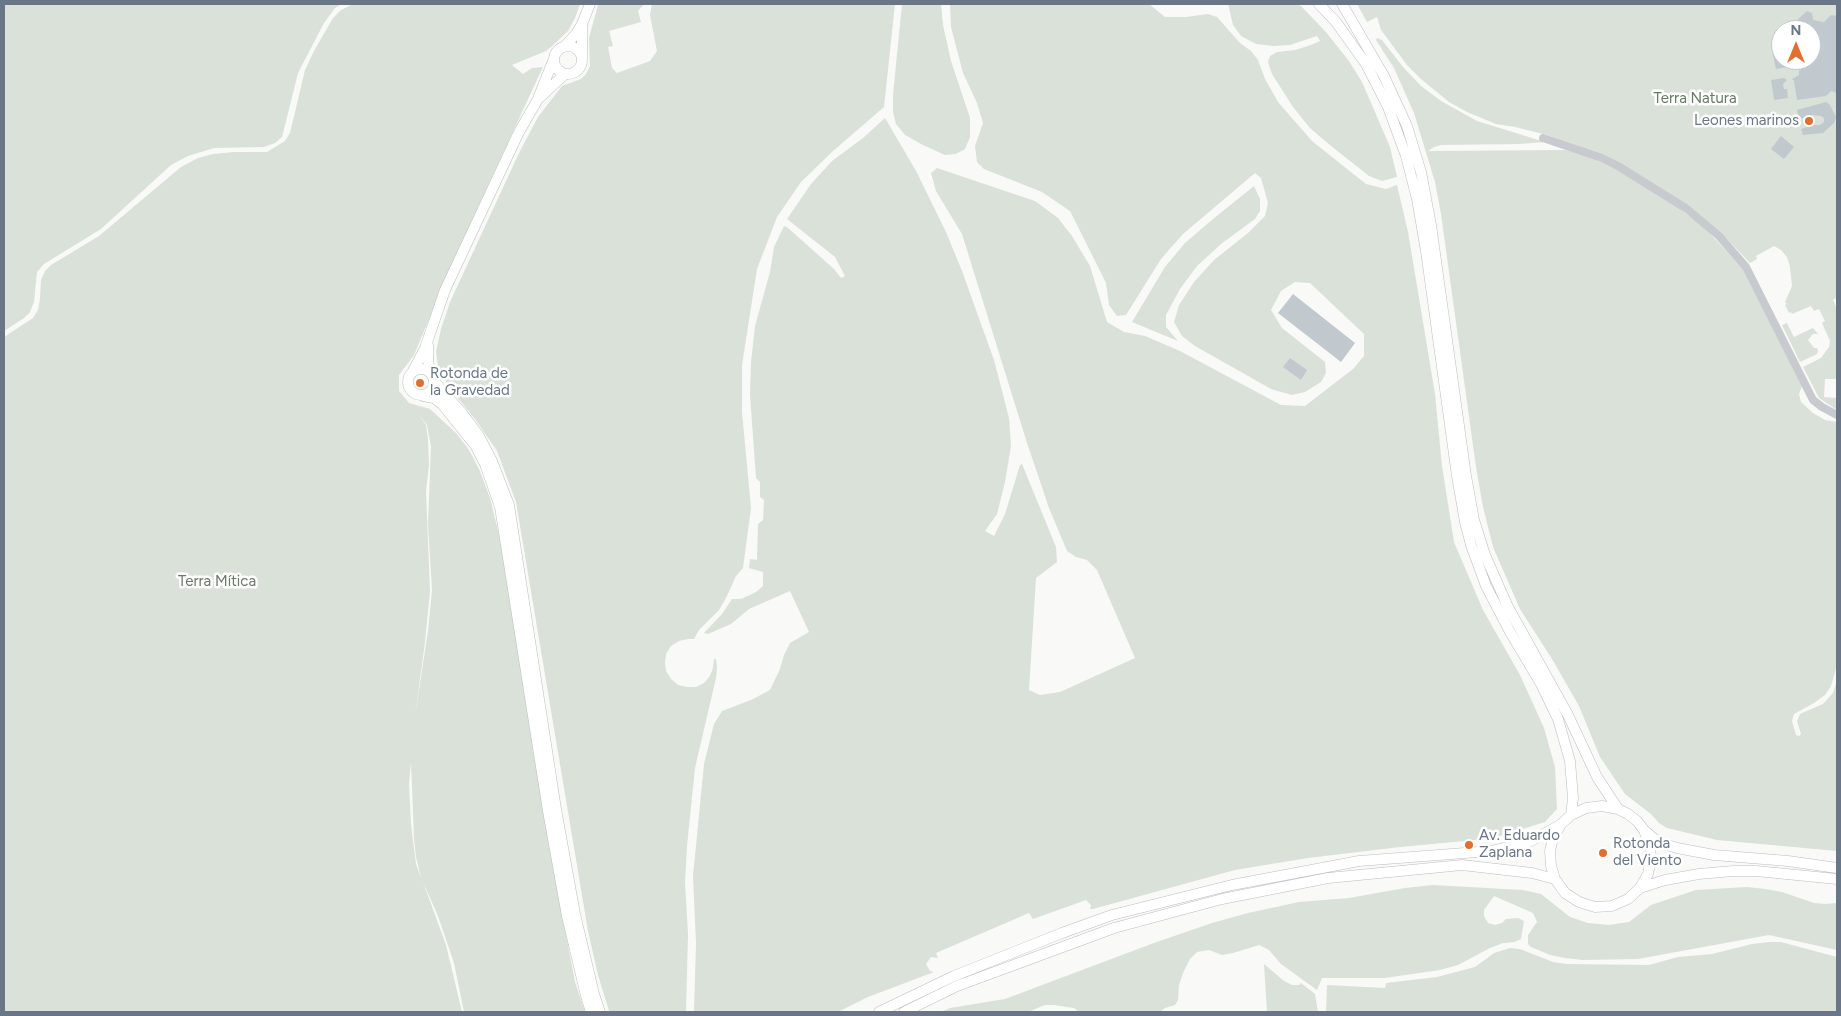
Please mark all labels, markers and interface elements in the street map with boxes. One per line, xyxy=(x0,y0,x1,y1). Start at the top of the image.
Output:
north arrow xyxy=(1771,20,1821,70)
text: N xyxy=(1791,22,1801,39)
park label: Terra Natura xyxy=(1653,90,1737,108)
place label: Leones marinos xyxy=(1694,112,1799,130)
marker: Leones marinos xyxy=(1803,115,1815,127)
place label: Rotonda de la Gravedad xyxy=(430,365,510,400)
marker: Rotonda de la Gravedad xyxy=(414,377,426,389)
park label: Terra Mítica xyxy=(178,573,256,591)
place label: Av. Eduardo Zaplana xyxy=(1479,827,1560,862)
place label: Rotonda del Viento xyxy=(1613,835,1682,870)
marker: Av. Eduardo Zaplana xyxy=(1463,839,1475,851)
marker: Rotonda del Viento xyxy=(1597,847,1609,859)

